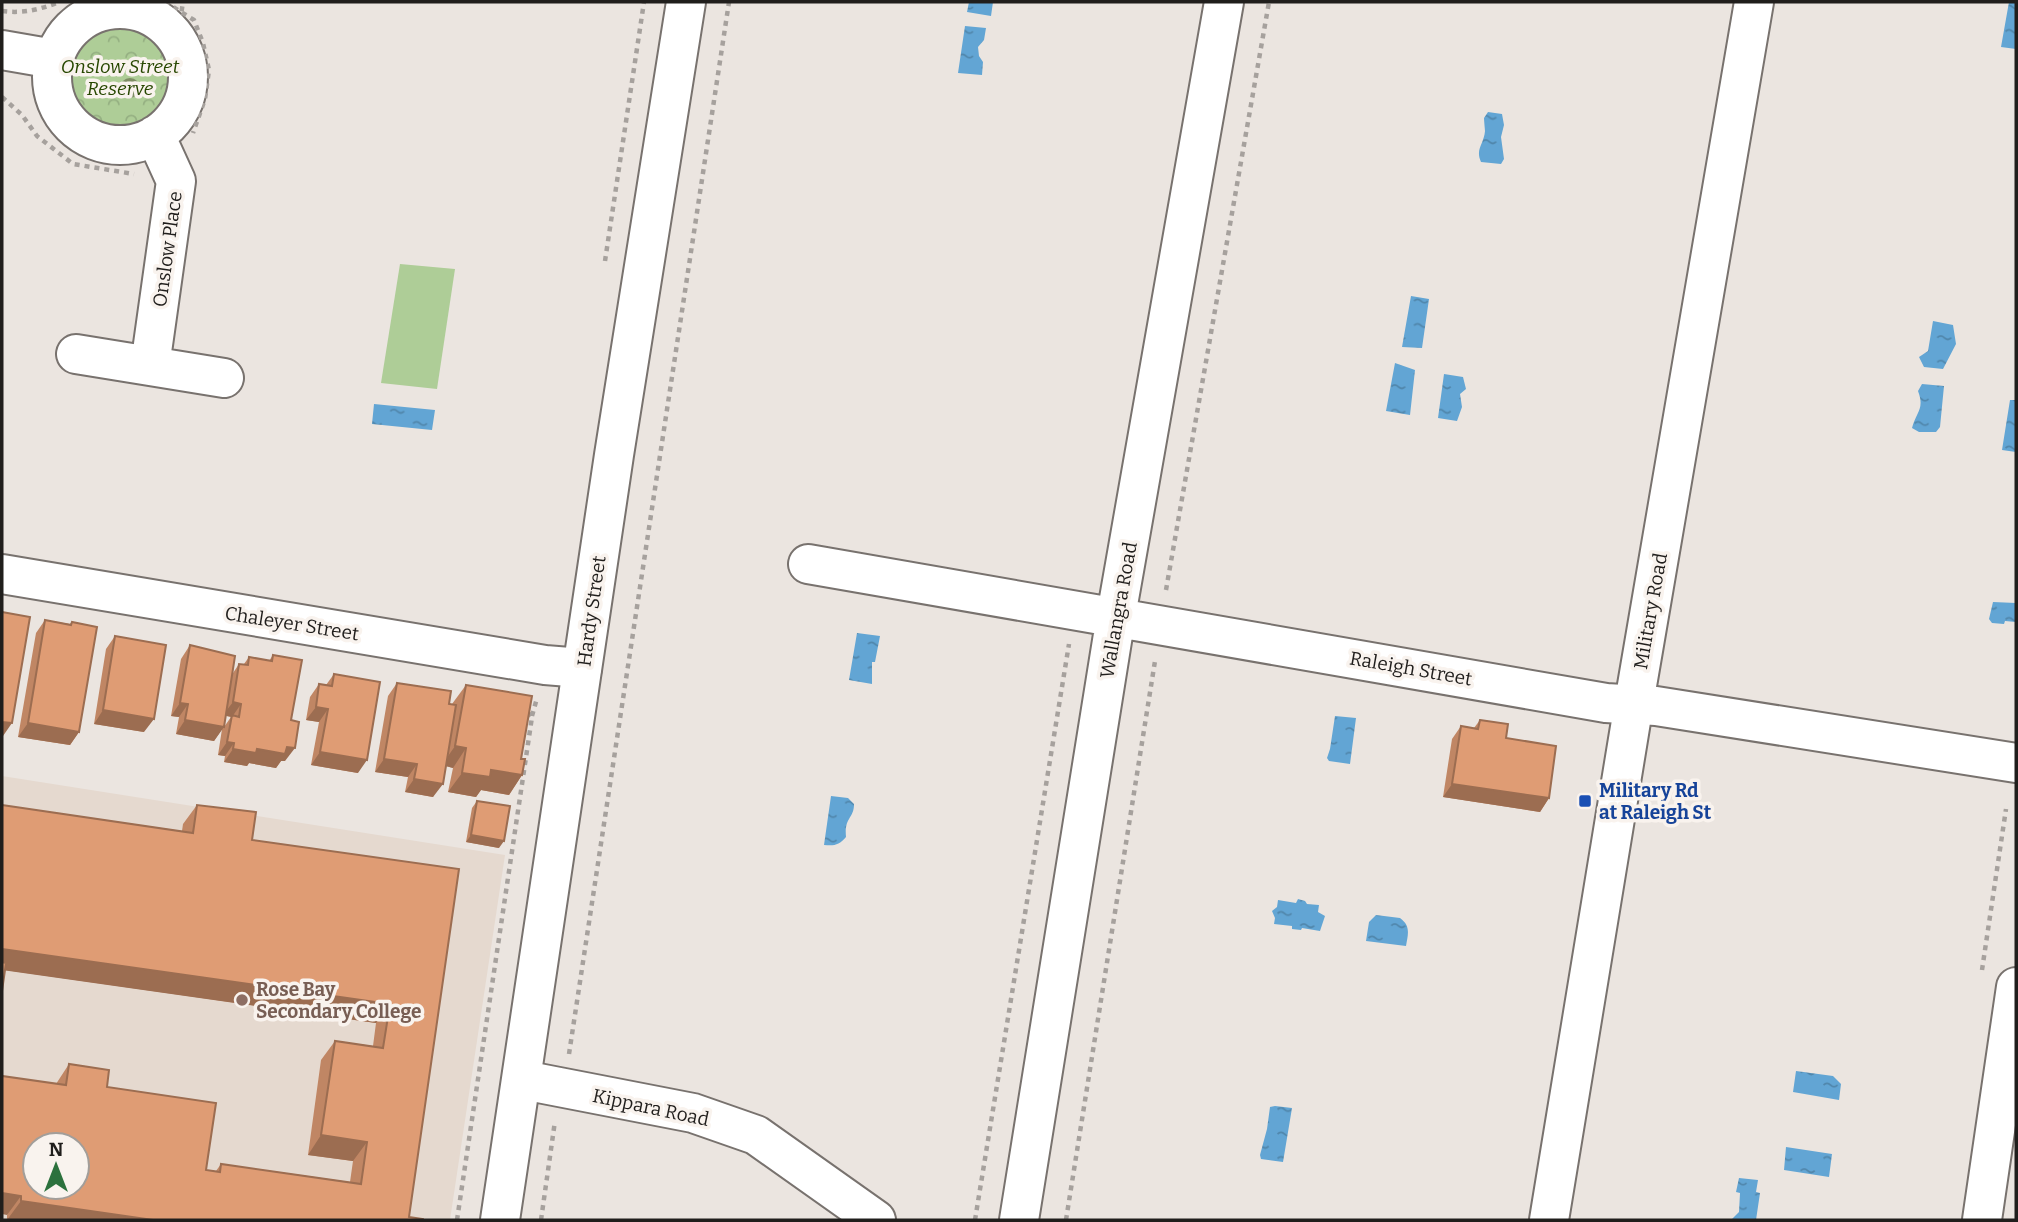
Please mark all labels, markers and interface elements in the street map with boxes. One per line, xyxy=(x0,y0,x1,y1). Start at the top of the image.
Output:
park label: Onslow Street Reserve xyxy=(61,55,180,100)
street label: Onslow Place xyxy=(148,190,187,308)
street label: Wallangra Road xyxy=(1095,540,1142,680)
street label: Military Road xyxy=(1629,551,1672,671)
street label: Hardy Street xyxy=(572,554,611,668)
street label: Chaleyer Street xyxy=(223,602,361,645)
street label: Raleigh Street xyxy=(1348,646,1474,691)
place label: Military Rd at Raleigh St xyxy=(1599,779,1712,824)
marker: Military Rd at Raleigh St xyxy=(1577,793,1593,809)
place label: Rose Bay Secondary College xyxy=(256,978,421,1023)
marker: Rose Bay Secondary College xyxy=(234,992,250,1008)
street label: Kippara Road xyxy=(591,1084,711,1131)
north arrow xyxy=(21,1131,91,1201)
text: N xyxy=(49,1138,64,1161)

